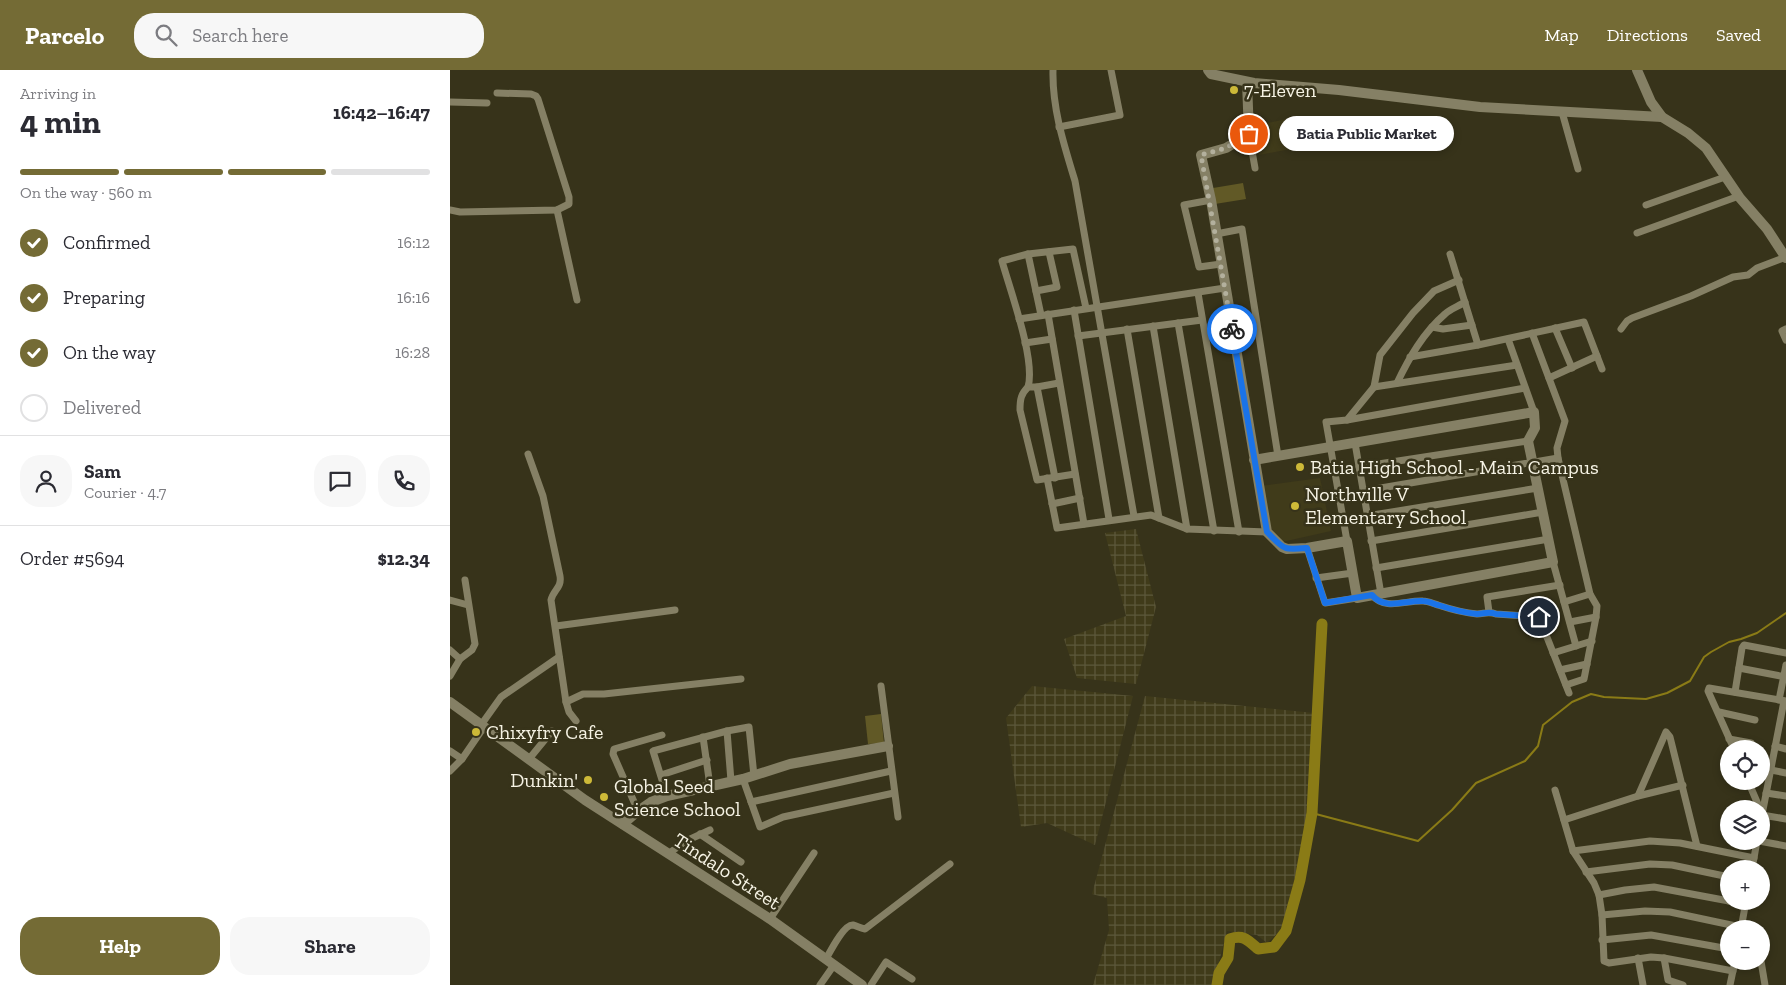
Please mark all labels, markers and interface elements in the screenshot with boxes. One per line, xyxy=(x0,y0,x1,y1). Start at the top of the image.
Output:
search box xyxy=(134,13,484,58)
text: Parcelo xyxy=(25,21,104,50)
icon: search xyxy=(152,21,180,49)
text: Search here xyxy=(192,24,288,47)
text: Map xyxy=(1544,24,1579,46)
text: Directions xyxy=(1607,24,1688,46)
text: Saved xyxy=(1716,24,1761,46)
place label: 7-Eleven xyxy=(1244,78,1317,102)
text: Arriving in xyxy=(20,84,96,103)
marker: 7-Eleven xyxy=(1228,84,1240,96)
text: 16:42–16:47 xyxy=(333,101,430,124)
text: 4 min xyxy=(20,103,101,141)
pin xyxy=(1228,113,1270,155)
callout: Batia Public Market xyxy=(1279,116,1454,152)
icon: bag xyxy=(1235,120,1263,148)
text: Batia Public Market xyxy=(1296,124,1437,143)
text: On the way · 560 m xyxy=(20,183,152,202)
icon: check xyxy=(20,229,48,257)
text: Confirmed xyxy=(63,231,150,254)
text: 16:12 xyxy=(397,233,430,252)
icon: check xyxy=(20,284,48,312)
text: Preparing xyxy=(63,286,145,309)
text: 16:16 xyxy=(397,288,430,307)
courier xyxy=(1207,304,1257,354)
icon: bike xyxy=(1218,315,1246,343)
icon: check xyxy=(20,339,48,367)
text: On the way xyxy=(63,341,156,364)
text: 16:28 xyxy=(395,343,430,362)
text: Delivered xyxy=(63,396,141,419)
button: person xyxy=(20,455,72,507)
button: chat xyxy=(314,455,366,507)
button: phone xyxy=(378,455,430,507)
place label: Batia High School - Main Campus xyxy=(1310,455,1599,479)
text: Sam xyxy=(84,460,121,483)
marker: Batia High School - Main Campus xyxy=(1294,461,1306,473)
place label: Northville V Elementary School xyxy=(1305,482,1466,529)
text: Courier · 4.7 xyxy=(84,483,166,502)
marker: Northville V Elementary School xyxy=(1289,500,1301,512)
text: Order #5694 xyxy=(20,547,125,570)
text: $12.34 xyxy=(378,547,430,570)
pin xyxy=(1518,596,1560,638)
icon: home xyxy=(1525,603,1553,631)
place label: Chixyfry Cafe xyxy=(486,720,604,744)
marker: Chixyfry Cafe xyxy=(470,726,482,738)
map controls xyxy=(1720,740,1770,970)
button: locate xyxy=(1720,740,1770,790)
place label: Dunkin' xyxy=(510,768,578,792)
marker: Dunkin' xyxy=(582,774,594,786)
place label: Global Seed Science School xyxy=(614,774,740,821)
marker: Global Seed Science School xyxy=(598,791,610,803)
button: layers xyxy=(1720,800,1770,850)
street label: Tindalo Street xyxy=(669,827,786,915)
button: + xyxy=(1720,860,1770,910)
button: Help xyxy=(20,917,220,975)
button: Share xyxy=(230,917,430,975)
button: − xyxy=(1720,920,1770,970)

